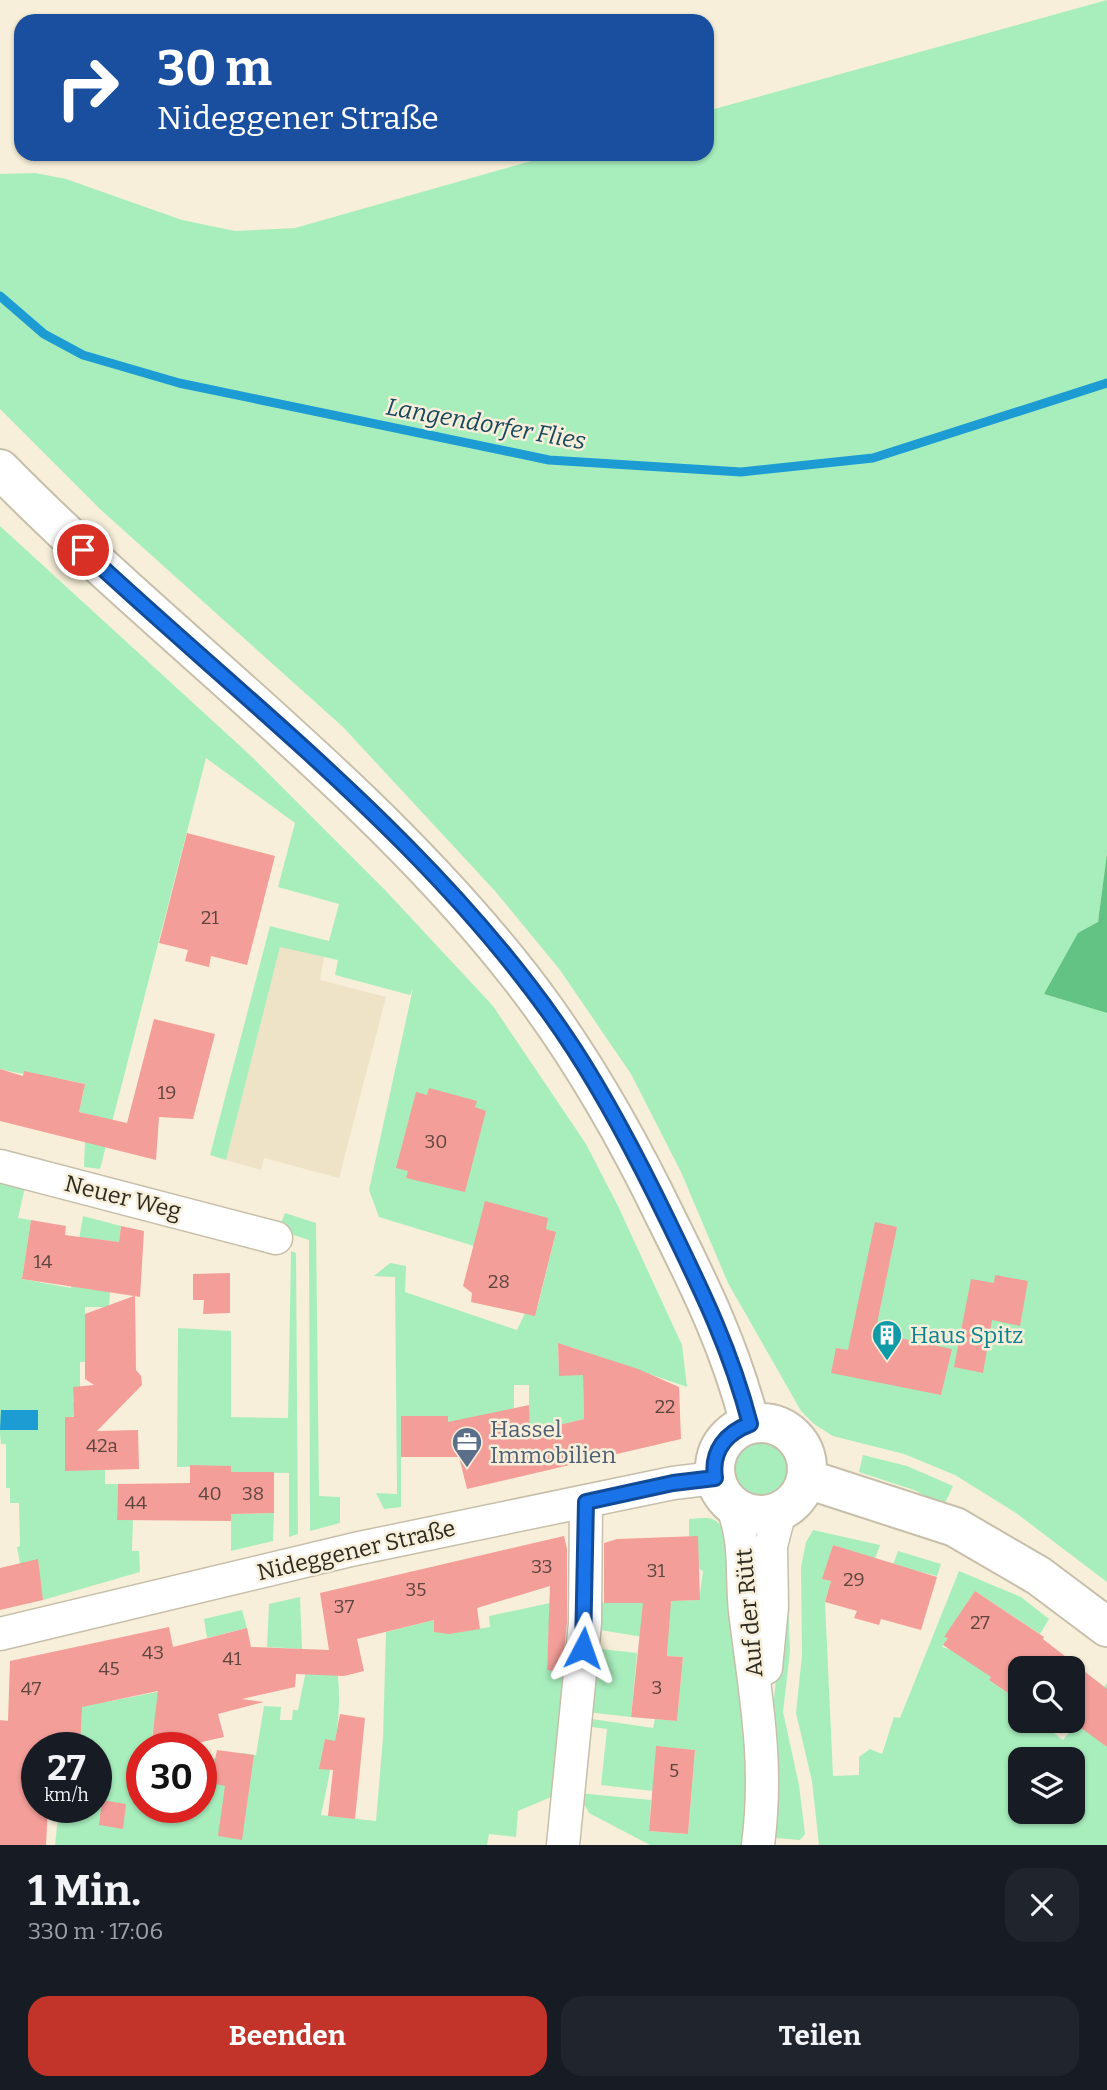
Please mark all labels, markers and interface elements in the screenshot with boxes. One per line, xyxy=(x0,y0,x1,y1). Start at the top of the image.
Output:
text: 30 m xyxy=(157,39,272,98)
icon: right xyxy=(42,42,133,133)
text: Nideggener Straße xyxy=(157,99,439,137)
water label: Langendorfer Flies xyxy=(384,393,588,455)
pin xyxy=(53,520,113,580)
icon: arrive xyxy=(64,531,102,569)
house number: 21 xyxy=(201,906,219,929)
house number: 19 xyxy=(158,1081,176,1104)
house number: 30 xyxy=(424,1130,448,1153)
street label: Neuer Weg xyxy=(62,1169,184,1225)
house number: 14 xyxy=(34,1250,52,1273)
house number: 28 xyxy=(488,1270,510,1293)
building icon: Haus Spitz xyxy=(870,1318,904,1362)
place label: Haus Spitz xyxy=(910,1321,1023,1349)
house number: 22 xyxy=(655,1395,675,1418)
place label: Hassel Immobilien xyxy=(490,1415,616,1469)
office icon: Hassel Immobilien xyxy=(450,1425,484,1469)
house number: 42a xyxy=(86,1434,119,1457)
house number: 40 xyxy=(198,1482,222,1505)
house number: 38 xyxy=(242,1482,264,1505)
house number: 44 xyxy=(125,1491,147,1514)
street label: Nideggener Straße xyxy=(254,1514,458,1586)
street label: Auf der Rütt xyxy=(729,1547,769,1679)
house number: 33 xyxy=(531,1555,553,1578)
house number: 31 xyxy=(647,1559,666,1582)
house number: 29 xyxy=(843,1568,865,1591)
house number: 35 xyxy=(406,1578,426,1601)
house number: 37 xyxy=(334,1595,355,1618)
position arrow xyxy=(546,1611,620,1685)
house number: 27 xyxy=(970,1611,990,1634)
house number: 43 xyxy=(142,1641,164,1664)
house number: 41 xyxy=(223,1647,242,1670)
map controls xyxy=(1008,1656,1085,1824)
button: search xyxy=(1008,1656,1085,1733)
house number: 45 xyxy=(98,1657,120,1680)
house number: 3 xyxy=(652,1676,662,1699)
house number: 47 xyxy=(21,1677,42,1700)
speed limit sign: 30 xyxy=(126,1732,217,1823)
text: 27 xyxy=(47,1747,86,1789)
button: layers xyxy=(1008,1747,1085,1824)
house number: 5 xyxy=(669,1759,679,1782)
text: km/h xyxy=(44,1784,89,1806)
text: 1 Min. xyxy=(28,1866,141,1916)
button: close xyxy=(1005,1868,1079,1942)
text: 330 m · 17:06 xyxy=(28,1917,163,1945)
button: Beenden xyxy=(28,1996,547,2076)
button: Teilen xyxy=(561,1996,1079,2076)

